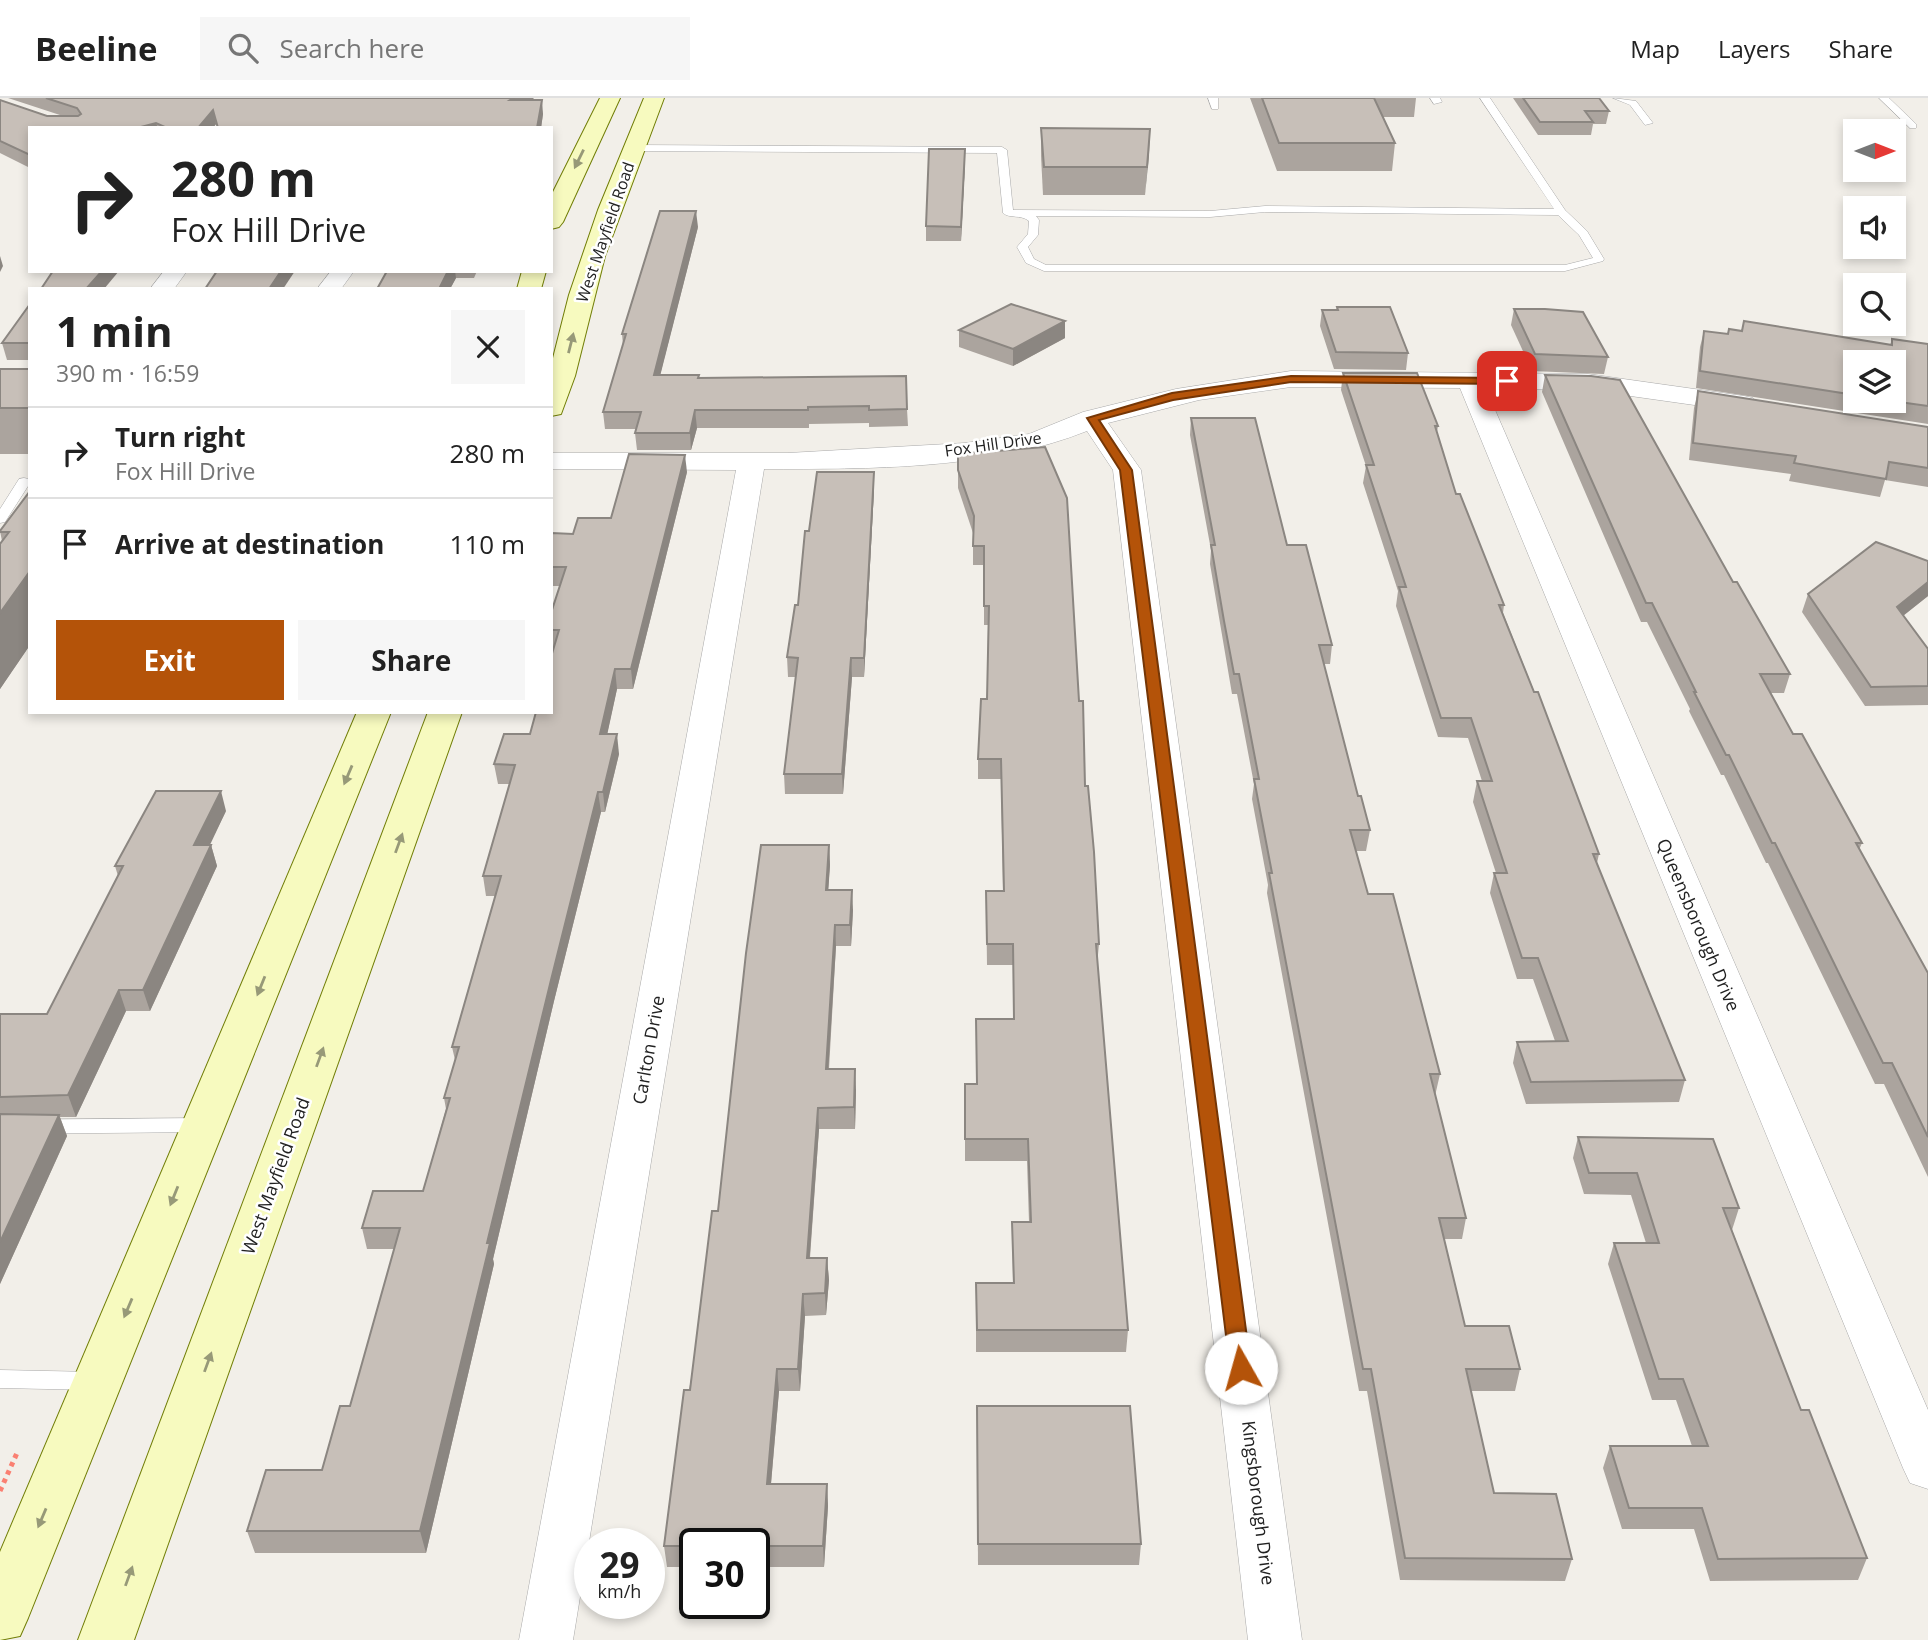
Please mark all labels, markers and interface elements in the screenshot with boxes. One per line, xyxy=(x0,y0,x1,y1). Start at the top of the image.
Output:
search box xyxy=(200,17,690,80)
text: Beeline xyxy=(35,26,158,71)
icon: search xyxy=(224,29,262,67)
text: Search here xyxy=(280,30,424,66)
text: Map xyxy=(1630,32,1680,65)
text: Layers xyxy=(1718,32,1791,65)
text: Share xyxy=(1829,32,1893,65)
north arrow xyxy=(1843,119,1906,182)
map controls xyxy=(1843,119,1906,413)
text: 280 m xyxy=(171,145,316,211)
one-way arrow xyxy=(573,149,585,169)
icon: right xyxy=(56,154,147,245)
street label: West Mayfield Road xyxy=(571,159,639,305)
button: sound xyxy=(1843,196,1906,259)
text: Fox Hill Drive xyxy=(171,208,366,251)
button: search xyxy=(1843,273,1906,336)
text: 1 min xyxy=(56,302,173,359)
button: close xyxy=(451,310,525,384)
one-way arrow xyxy=(566,332,577,354)
button: layers xyxy=(1843,350,1906,413)
pin xyxy=(1477,351,1537,411)
text: 390 m · 16:59 xyxy=(56,357,199,389)
icon: arrive xyxy=(1488,362,1526,400)
text: Turn right xyxy=(115,419,246,455)
street label: Fox Hill Drive xyxy=(943,426,1043,462)
icon: right xyxy=(56,434,94,472)
text: 280 m xyxy=(450,435,525,471)
text: Fox Hill Drive xyxy=(115,455,255,487)
icon: arrive xyxy=(56,525,94,563)
text: Arrive at destination xyxy=(115,526,384,562)
text: 110 m xyxy=(450,526,525,562)
button: Exit xyxy=(56,620,284,700)
button: Share xyxy=(298,620,525,700)
one-way arrow xyxy=(342,765,353,786)
one-way arrow xyxy=(393,833,404,854)
street label: Queensborough Drive xyxy=(1652,835,1746,1015)
one-way arrow xyxy=(255,975,266,996)
street label: Carlton Drive xyxy=(627,993,669,1106)
one-way arrow xyxy=(315,1046,326,1067)
street label: West Mayfield Road xyxy=(235,1094,315,1258)
one-way arrow xyxy=(169,1186,180,1207)
one-way arrow xyxy=(122,1297,133,1318)
position arrow xyxy=(1204,1331,1278,1405)
one-way arrow xyxy=(202,1352,213,1373)
street label: Kingsborough Drive xyxy=(1237,1419,1281,1587)
one-way arrow xyxy=(36,1508,47,1529)
speed limit sign: 30 xyxy=(679,1528,770,1619)
text: 29 xyxy=(599,1541,640,1588)
one-way arrow xyxy=(124,1565,135,1586)
text: km/h xyxy=(598,1579,641,1603)

